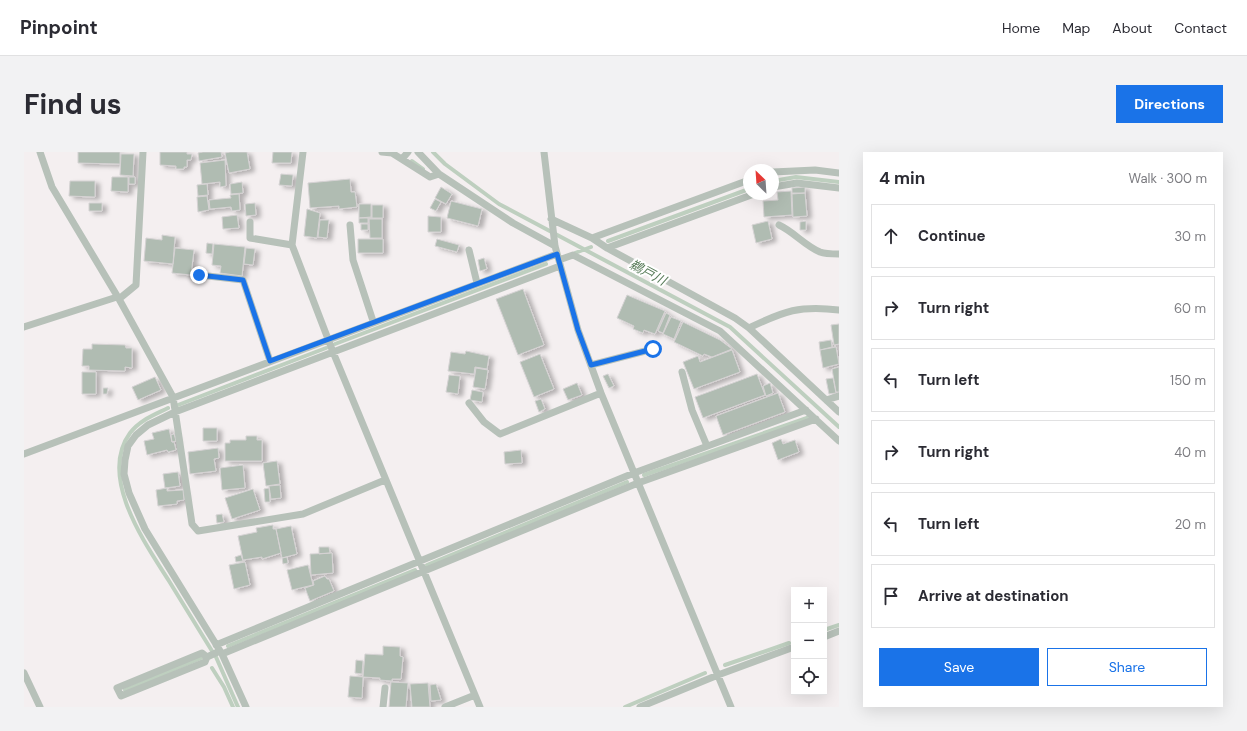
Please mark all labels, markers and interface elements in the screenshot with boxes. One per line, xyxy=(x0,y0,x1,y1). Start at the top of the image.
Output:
text: Pinpoint xyxy=(20,15,98,40)
text: Home xyxy=(1002,19,1040,37)
text: Map xyxy=(1062,19,1090,37)
text: About xyxy=(1112,19,1152,37)
text: Contact xyxy=(1174,19,1227,37)
button: Directions xyxy=(1116,85,1223,123)
text: Find us xyxy=(24,86,122,123)
north arrow xyxy=(743,164,779,200)
text: 4 min xyxy=(879,167,925,189)
text: Walk · 300 m xyxy=(1129,170,1207,187)
icon: ahead xyxy=(880,225,902,247)
text: Continue xyxy=(918,226,986,246)
text: 30 m xyxy=(1174,228,1206,245)
water label: 鵜戸川 xyxy=(627,256,671,290)
route end xyxy=(190,266,208,284)
icon: right xyxy=(880,297,902,319)
text: Turn right xyxy=(918,298,989,318)
text: 60 m xyxy=(1174,300,1206,317)
route start xyxy=(644,340,662,358)
icon: left xyxy=(880,369,902,391)
text: Turn left xyxy=(918,370,979,390)
text: 150 m xyxy=(1170,372,1206,389)
icon: right xyxy=(880,441,902,463)
text: Turn right xyxy=(918,442,989,462)
text: 40 m xyxy=(1174,444,1206,461)
icon: left xyxy=(880,513,902,535)
text: Turn left xyxy=(918,514,979,534)
text: 20 m xyxy=(1175,516,1206,533)
icon: arrive xyxy=(880,585,902,607)
text: Arrive at destination xyxy=(918,586,1069,606)
map controls xyxy=(791,587,827,695)
button: + xyxy=(791,587,827,623)
button: − xyxy=(791,623,827,659)
button: Save xyxy=(879,648,1039,686)
button: Share xyxy=(1047,648,1207,686)
button: locate xyxy=(791,659,827,695)

